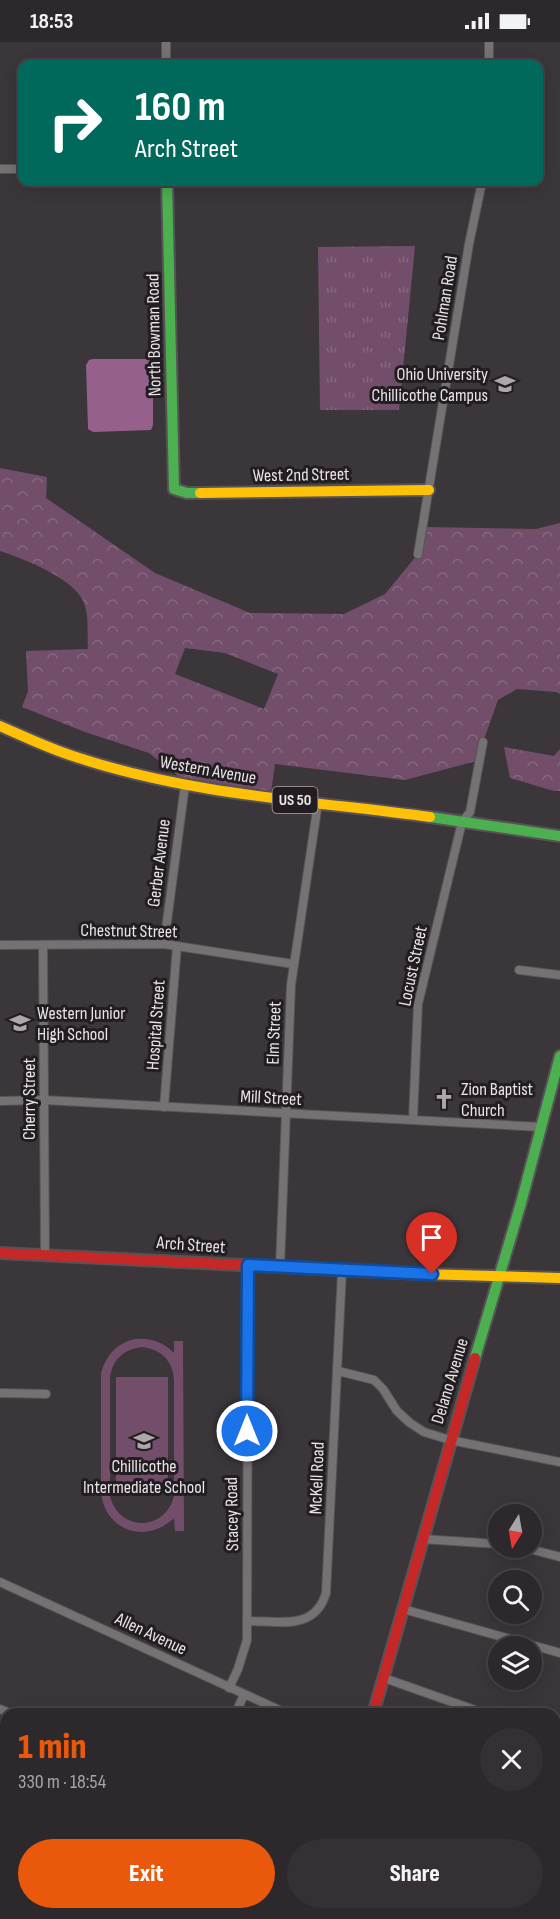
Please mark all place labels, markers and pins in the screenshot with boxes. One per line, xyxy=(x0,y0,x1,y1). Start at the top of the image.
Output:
place label: Ohio University Chillicothe Campus xyxy=(372,364,488,406)
school or university icon: Ohio University Chillicothe Campus xyxy=(493,372,517,396)
place label: Western Junior High School xyxy=(37,1003,125,1045)
school or university icon: Western Junior High School xyxy=(8,1011,32,1035)
place label: Zion Baptist Church xyxy=(461,1079,534,1121)
church icon: Zion Baptist Church xyxy=(432,1087,456,1111)
pin xyxy=(406,1212,457,1274)
school or university icon: Chillicothe Intermediate School xyxy=(132,1429,156,1453)
place label: Chillicothe Intermediate School xyxy=(83,1456,205,1498)

